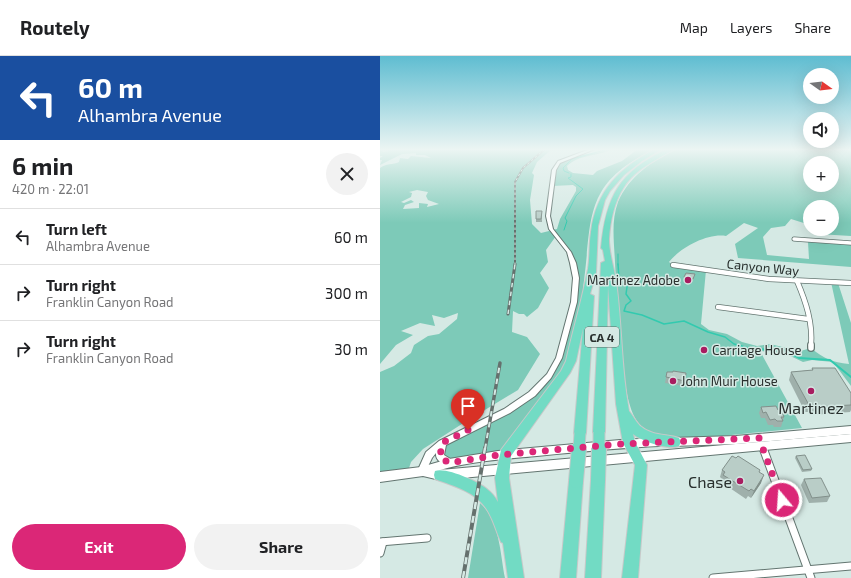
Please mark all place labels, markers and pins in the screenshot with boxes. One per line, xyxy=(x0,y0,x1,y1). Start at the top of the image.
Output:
place label: Martinez Adobe xyxy=(587,272,680,288)
marker: Martinez Adobe xyxy=(683,275,693,285)
place label: Carriage House xyxy=(712,342,801,358)
marker: Carriage House xyxy=(699,345,709,355)
place label: John Muir House xyxy=(681,373,778,389)
marker: John Muir House xyxy=(668,376,678,386)
marker: Martinez xyxy=(806,386,816,396)
pin xyxy=(451,389,485,430)
place label: Martinez xyxy=(778,398,844,417)
place label: Chase xyxy=(688,472,732,491)
marker: Chase xyxy=(735,476,745,486)

